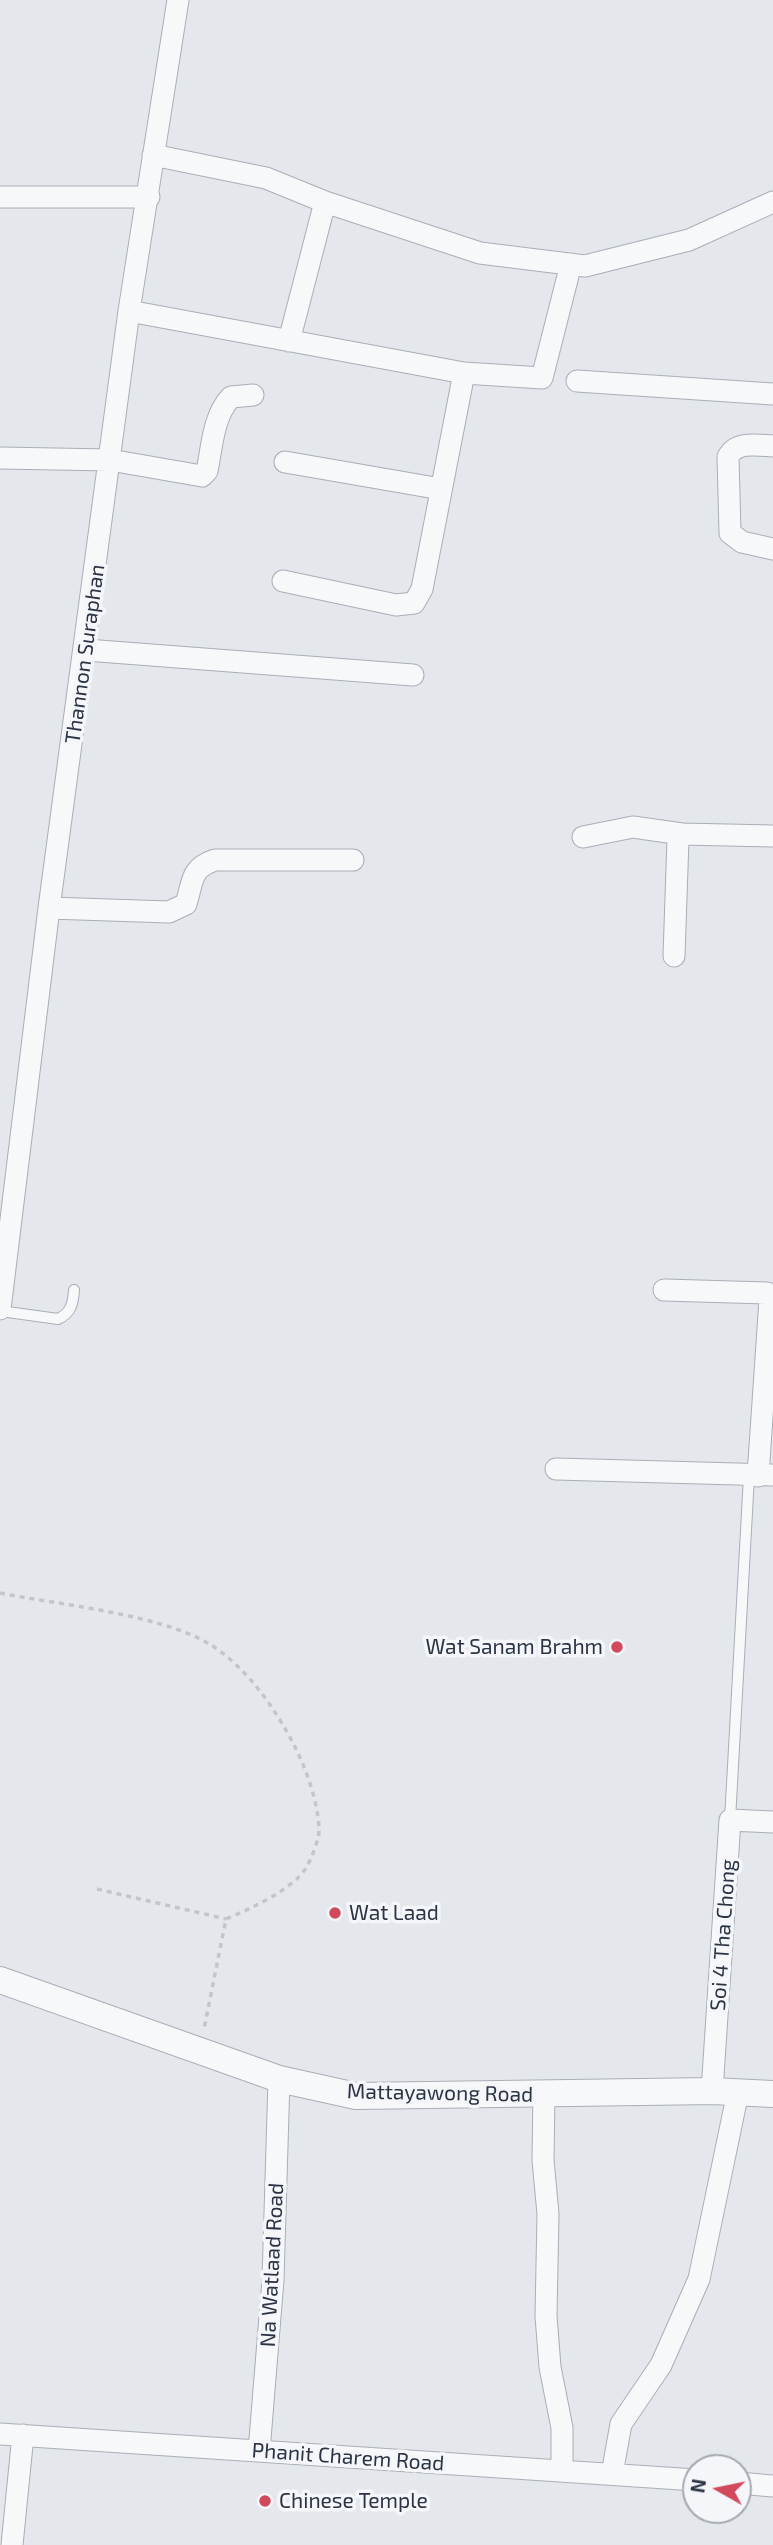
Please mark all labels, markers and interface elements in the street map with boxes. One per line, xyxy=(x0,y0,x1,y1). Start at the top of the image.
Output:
street label: Thannon Suraphan xyxy=(60,563,110,745)
place label: Wat Sanam Brahm xyxy=(425,1634,603,1660)
marker: Wat Sanam Brahm xyxy=(609,1639,625,1655)
street label: Soi 4 Tha Chong xyxy=(705,1858,741,2012)
place label: Wat Laad xyxy=(349,1900,439,1926)
marker: Wat Laad xyxy=(327,1905,343,1921)
street label: Mattayawong Road xyxy=(347,2079,533,2107)
street label: Na Watlaad Road xyxy=(255,2182,289,2348)
street label: Phanit Charem Road xyxy=(251,2438,445,2476)
north arrow xyxy=(682,2454,752,2524)
text: N xyxy=(685,2477,710,2495)
place label: Chinese Temple xyxy=(279,2488,428,2514)
marker: Chinese Temple xyxy=(257,2493,273,2509)

